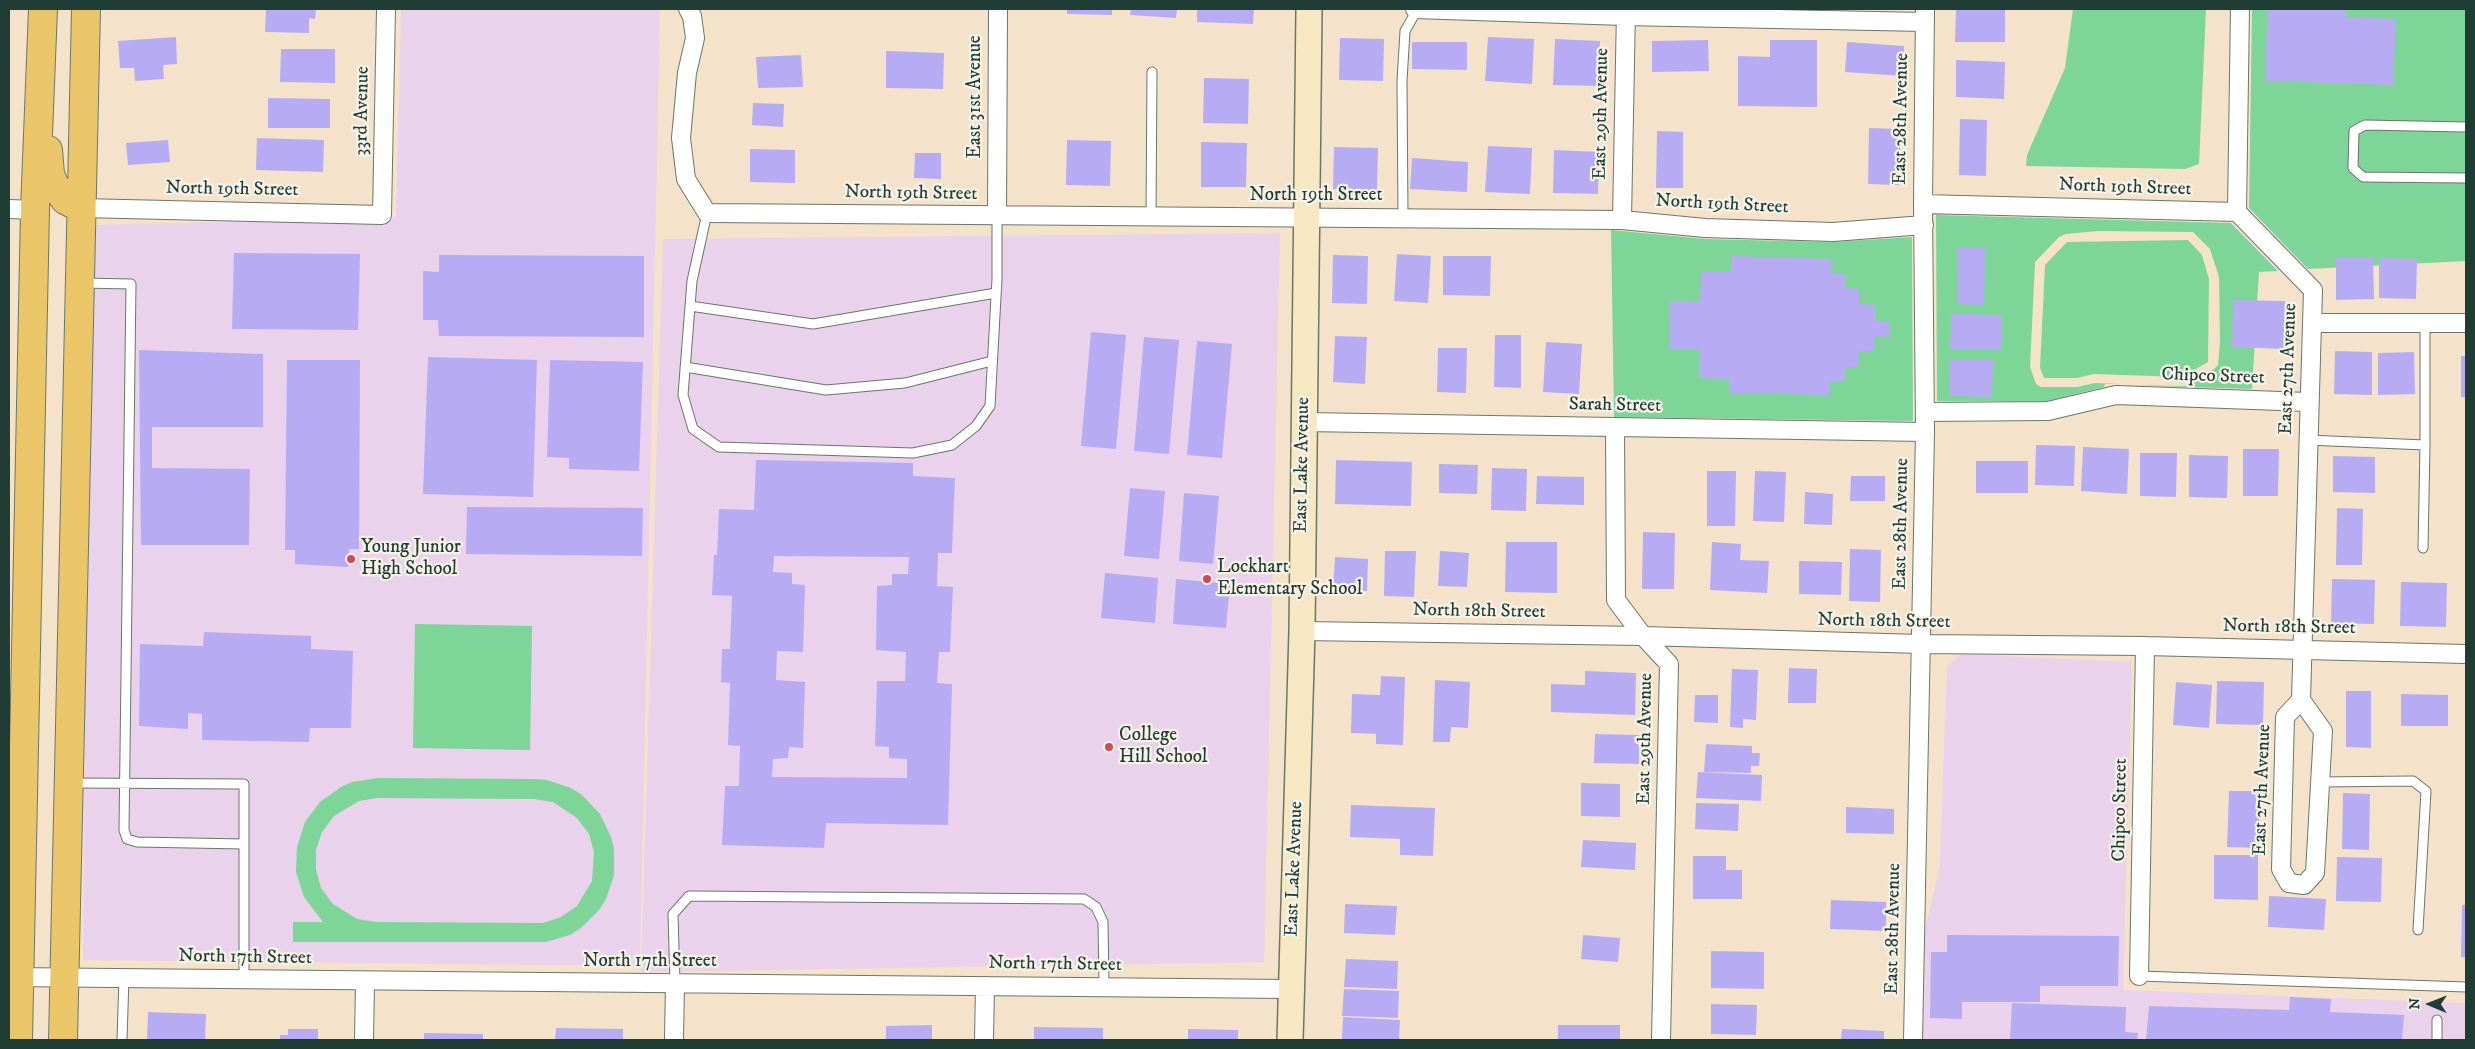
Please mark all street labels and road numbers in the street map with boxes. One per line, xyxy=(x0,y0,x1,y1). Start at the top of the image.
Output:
street label: East 31st Avenue xyxy=(965,35,987,159)
street label: East 29th Avenue xyxy=(1589,48,1615,180)
street label: East 28th Avenue xyxy=(1889,53,1915,185)
street label: 33rd Avenue xyxy=(351,66,375,156)
street label: North 19th Street xyxy=(2058,174,2192,202)
street label: North 19th Street xyxy=(165,177,299,203)
street label: North 19th Street xyxy=(844,181,978,207)
street label: North 19th Street xyxy=(1249,185,1383,207)
street label: North 19th Street xyxy=(1655,190,1789,220)
street label: East 27th Avenue xyxy=(2275,303,2303,435)
street label: Chipco Street xyxy=(2161,364,2265,390)
street label: Sarah Street xyxy=(1569,394,1661,418)
street label: East Lake Avenue xyxy=(1290,397,1316,533)
street label: East 28th Avenue xyxy=(1889,458,1915,590)
street label: North 18th Street xyxy=(1412,599,1546,625)
street label: North 18th Street xyxy=(1817,609,1951,635)
street label: North 18th Street xyxy=(2222,615,2356,641)
street label: East 29th Avenue xyxy=(1633,673,1659,805)
street label: East 27th Avenue xyxy=(2249,724,2277,856)
street label: Chipco Street xyxy=(2109,758,2133,862)
street label: East Lake Avenue xyxy=(1281,801,1309,937)
street label: East 28th Avenue xyxy=(1881,863,1907,995)
street label: North 17th Street xyxy=(178,945,312,971)
street label: North 17th Street xyxy=(583,951,717,973)
street label: North 17th Street xyxy=(988,952,1122,978)

